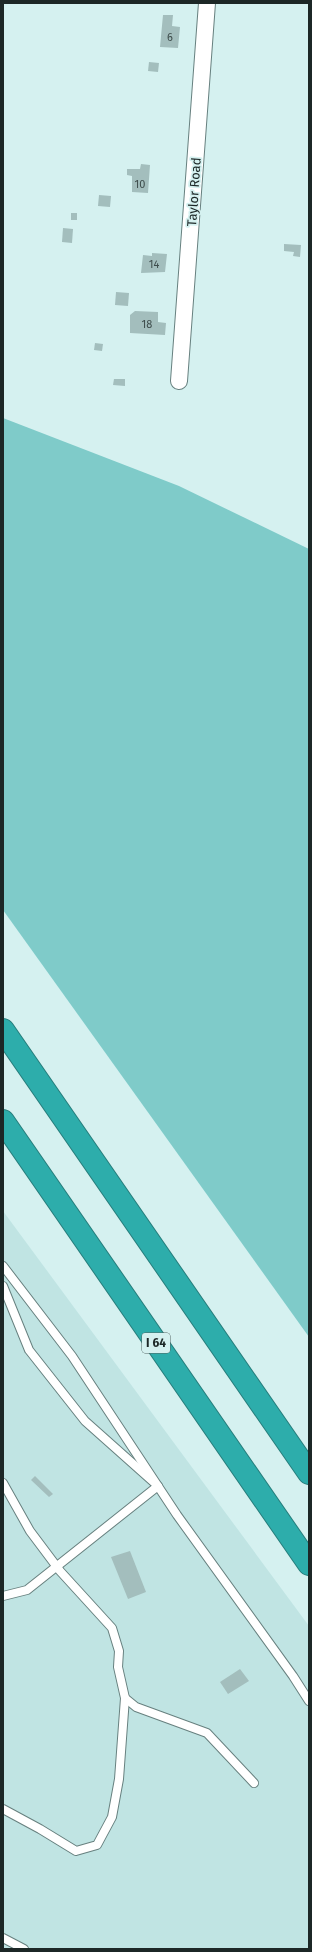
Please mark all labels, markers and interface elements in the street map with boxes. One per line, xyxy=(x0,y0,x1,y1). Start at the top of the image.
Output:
house number: 6 xyxy=(167,31,173,44)
street label: Taylor Road xyxy=(184,157,204,227)
house number: 10 xyxy=(135,178,145,191)
house number: 14 xyxy=(149,258,159,271)
house number: 18 xyxy=(142,318,152,331)
road number: I 64 xyxy=(142,1333,170,1353)

